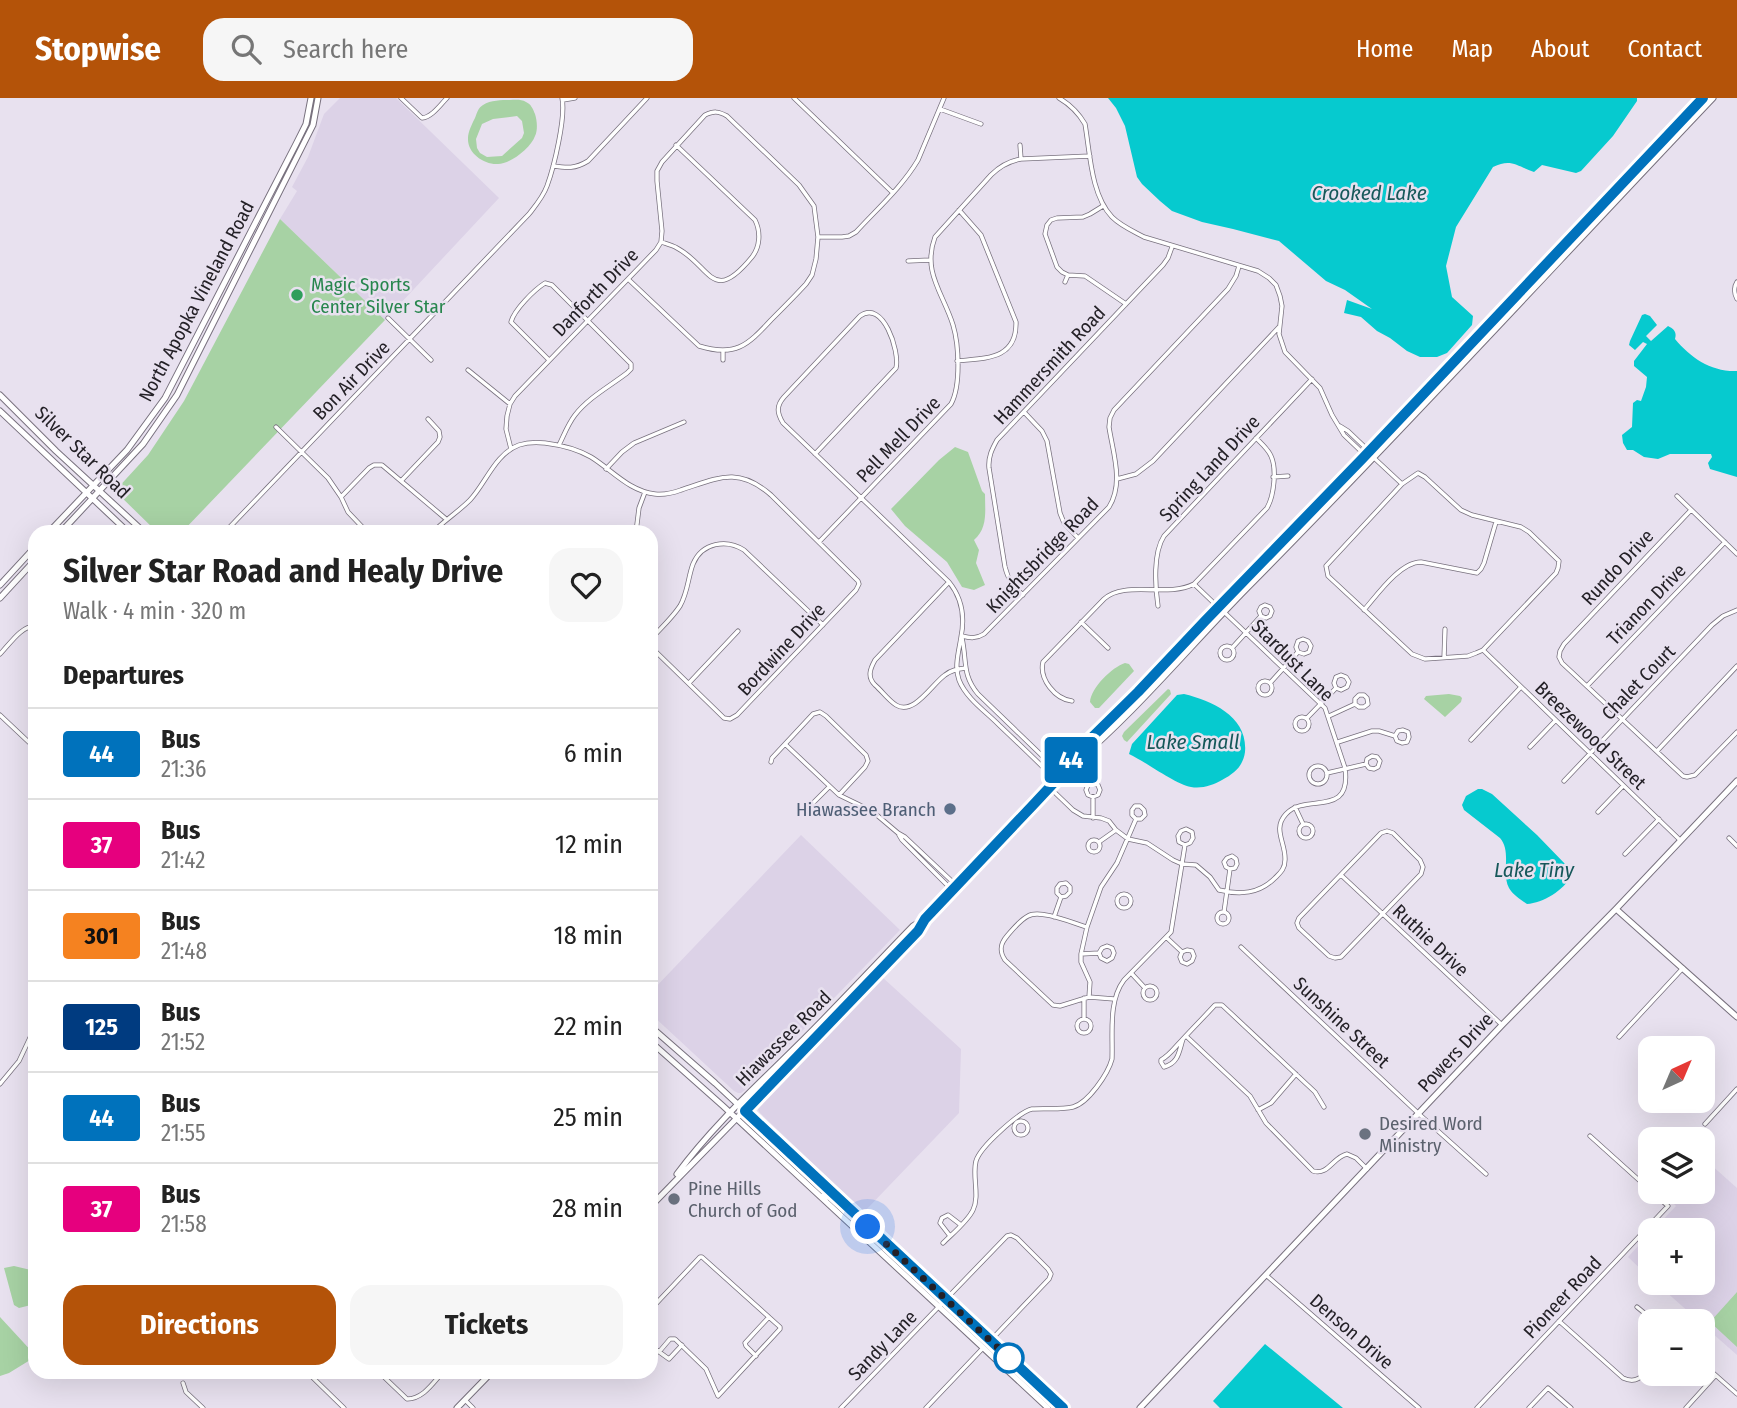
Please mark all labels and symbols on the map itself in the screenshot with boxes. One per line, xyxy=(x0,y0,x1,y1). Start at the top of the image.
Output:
water label: Crooked Lake xyxy=(1311,180,1427,206)
street label: North Apopka Vineland Road xyxy=(134,197,259,405)
street label: Danforth Drive xyxy=(548,244,643,341)
place label: Magic Sports Center Silver Star xyxy=(311,273,446,318)
marker: Magic Sports Center Silver Star xyxy=(289,287,305,303)
street label: Hammersmith Road xyxy=(989,301,1110,429)
street label: Bon Air Drive xyxy=(308,336,395,425)
street label: Pell Mell Drive xyxy=(852,391,945,487)
street label: Silver Star Road xyxy=(30,401,135,503)
street label: Spring Land Drive xyxy=(1154,410,1264,526)
street label: Knightsbridge Road xyxy=(981,493,1103,618)
street label: Rundo Drive xyxy=(1577,525,1658,610)
street label: Trianon Drive xyxy=(1602,559,1691,650)
street label: Bordwine Drive xyxy=(733,598,830,700)
street label: Stardust Lane xyxy=(1247,614,1339,706)
street label: Chalet Court xyxy=(1597,639,1680,725)
street label: Breezewood Street xyxy=(1530,676,1652,795)
water label: Lake Small xyxy=(1146,729,1240,755)
line badge: 44 xyxy=(1040,737,1102,783)
place label: Hiawassee Branch xyxy=(796,798,936,821)
marker: Hiawassee Branch xyxy=(942,801,958,817)
water label: Lake Tiny xyxy=(1494,857,1575,883)
street label: Ruthie Drive xyxy=(1388,899,1473,981)
street label: Sunshine Street xyxy=(1289,972,1395,1073)
street label: Hiawassee Road xyxy=(731,986,836,1091)
street label: Powers Drive xyxy=(1413,1008,1498,1097)
north arrow xyxy=(1638,1036,1715,1113)
place label: Desired Word Ministry xyxy=(1379,1112,1483,1157)
marker: Desired Word Ministry xyxy=(1357,1126,1373,1142)
place label: Pine Hills Church of God xyxy=(688,1177,797,1222)
marker: Pine Hills Church of God xyxy=(666,1191,682,1207)
your location xyxy=(850,1209,885,1244)
street label: Pioneer Road xyxy=(1518,1251,1606,1343)
street label: Denson Drive xyxy=(1305,1289,1398,1374)
street label: Sandy Lane xyxy=(843,1305,922,1385)
unlabelled marker xyxy=(994,1343,1024,1373)

